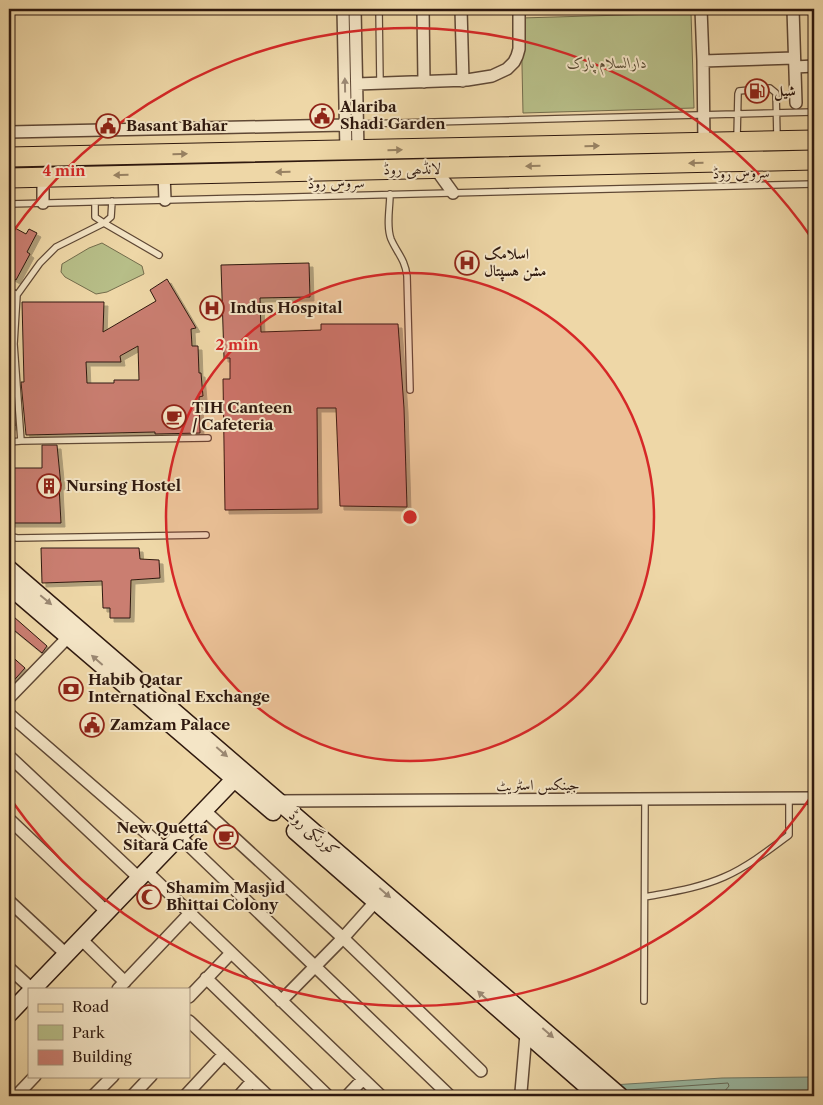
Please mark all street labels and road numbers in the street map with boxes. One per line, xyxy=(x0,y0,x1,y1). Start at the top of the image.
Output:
street label: لانڈھی روڈ xyxy=(383,158,441,181)
street label: سروس روڈ xyxy=(712,163,770,183)
street label: سروس روڈ xyxy=(307,173,365,193)
street label: جینکس اسٹریٹ xyxy=(496,775,580,795)
street label: کورنگی روڈ xyxy=(284,805,344,861)

